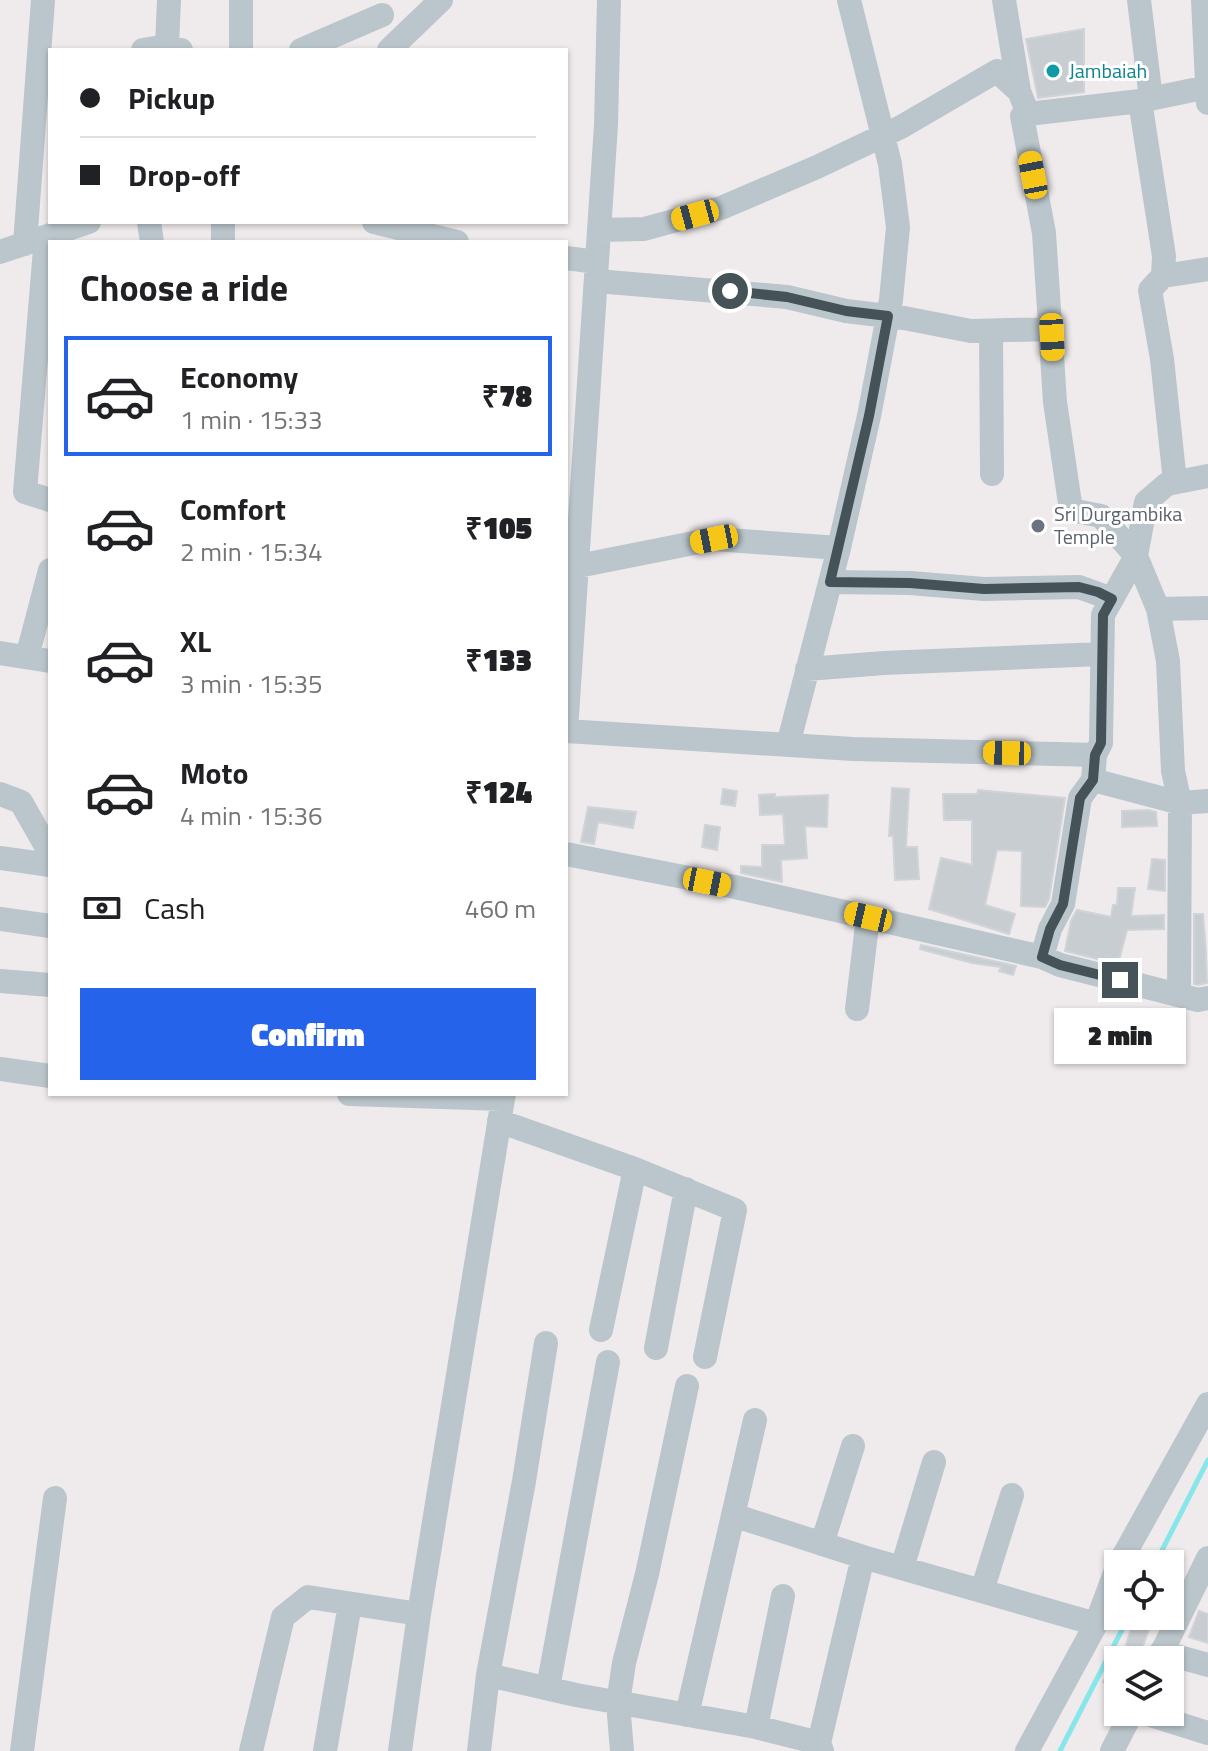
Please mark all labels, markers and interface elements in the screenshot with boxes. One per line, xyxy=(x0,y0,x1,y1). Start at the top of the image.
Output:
place label: Jambaiah xyxy=(1069,55,1147,86)
marker: Jambaiah xyxy=(1044,62,1062,80)
text: Pickup xyxy=(128,75,215,121)
car xyxy=(1017,149,1049,201)
text: Drop-off xyxy=(128,152,240,198)
car xyxy=(669,197,721,233)
text: Choose a ride xyxy=(80,260,288,315)
route start xyxy=(712,273,748,309)
car xyxy=(1039,312,1065,362)
text: Economy xyxy=(180,354,298,400)
icon: car xyxy=(84,360,156,432)
text: ₹78 xyxy=(482,373,532,419)
text: 1 min · 15:33 xyxy=(180,400,323,439)
text: Comfort xyxy=(180,486,286,532)
icon: car xyxy=(84,492,156,564)
place label: Sri Durgambika Temple xyxy=(1054,498,1182,552)
text: ₹105 xyxy=(465,505,532,551)
marker: Sri Durgambika Temple xyxy=(1029,517,1047,535)
car xyxy=(688,523,740,555)
text: 2 min · 15:34 xyxy=(180,532,323,571)
text: XL xyxy=(180,618,211,664)
icon: car xyxy=(84,624,156,696)
text: ₹133 xyxy=(465,637,532,683)
text: 3 min · 15:35 xyxy=(180,664,323,703)
car xyxy=(983,741,1031,765)
text: Moto xyxy=(180,750,248,796)
icon: car xyxy=(84,756,156,828)
text: ₹124 xyxy=(465,769,532,815)
text: 4 min · 15:36 xyxy=(180,796,323,835)
car xyxy=(681,866,733,898)
text: Cash xyxy=(144,885,205,931)
icon: cash xyxy=(80,886,124,930)
text: 460 m xyxy=(465,889,536,928)
car xyxy=(842,900,894,934)
route end xyxy=(1102,962,1138,998)
button: Confirm xyxy=(80,988,536,1080)
callout: 2 min xyxy=(1054,1008,1186,1064)
text: 2 min xyxy=(1088,1016,1152,1055)
map controls xyxy=(1104,1550,1184,1726)
button: locate xyxy=(1104,1550,1184,1630)
button: layers xyxy=(1104,1646,1184,1726)

